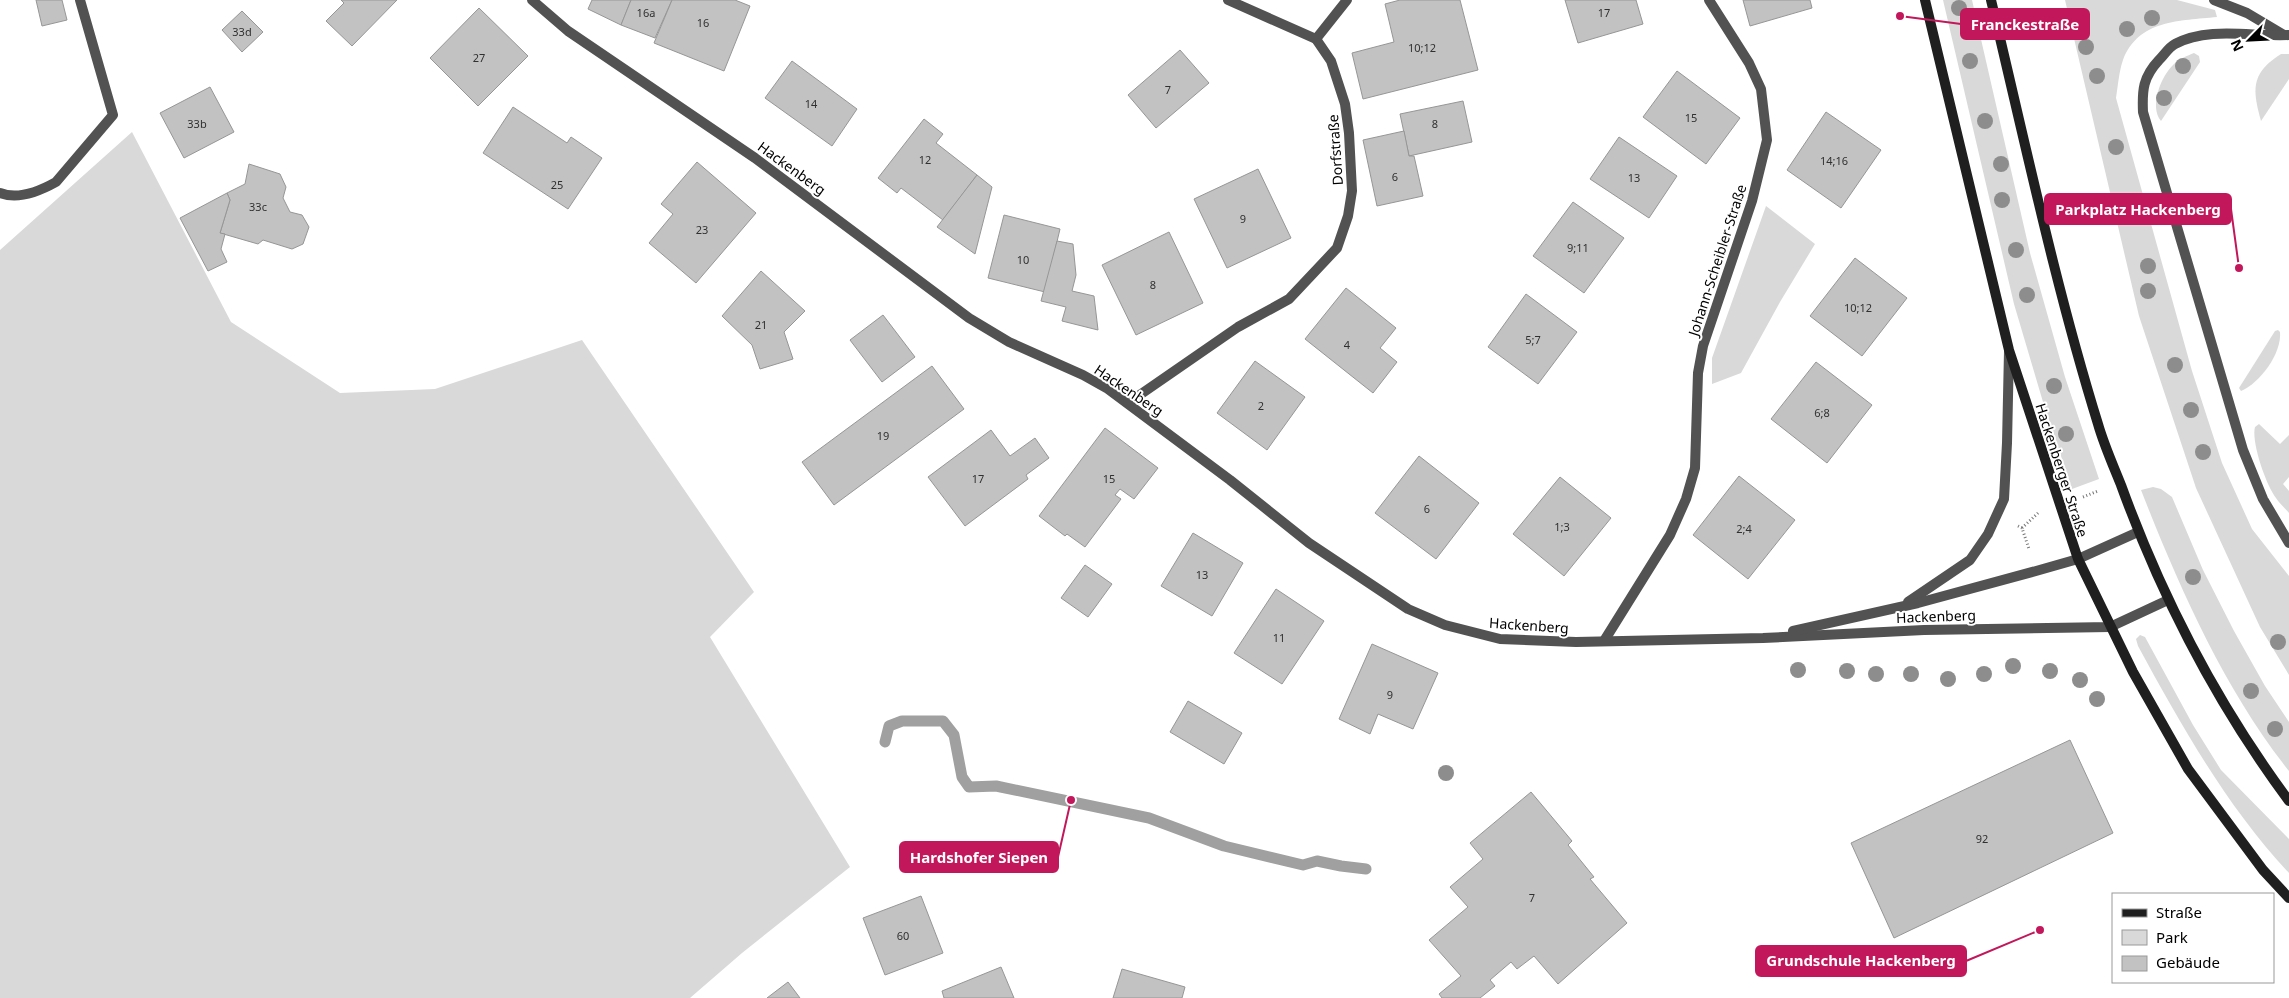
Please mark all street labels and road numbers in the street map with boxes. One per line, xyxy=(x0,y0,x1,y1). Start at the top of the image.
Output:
street label: Dorfstraße xyxy=(1323,114,1347,186)
street label: Hackenberg xyxy=(754,137,830,199)
street label: Johann-Scheibler-Straße xyxy=(1683,182,1751,340)
street label: Hackenberg xyxy=(1091,360,1167,420)
street label: Hackenberger Straße xyxy=(2031,401,2093,540)
street label: Hackenberg xyxy=(1896,605,1976,627)
street label: Hackenberg xyxy=(1489,613,1569,637)

